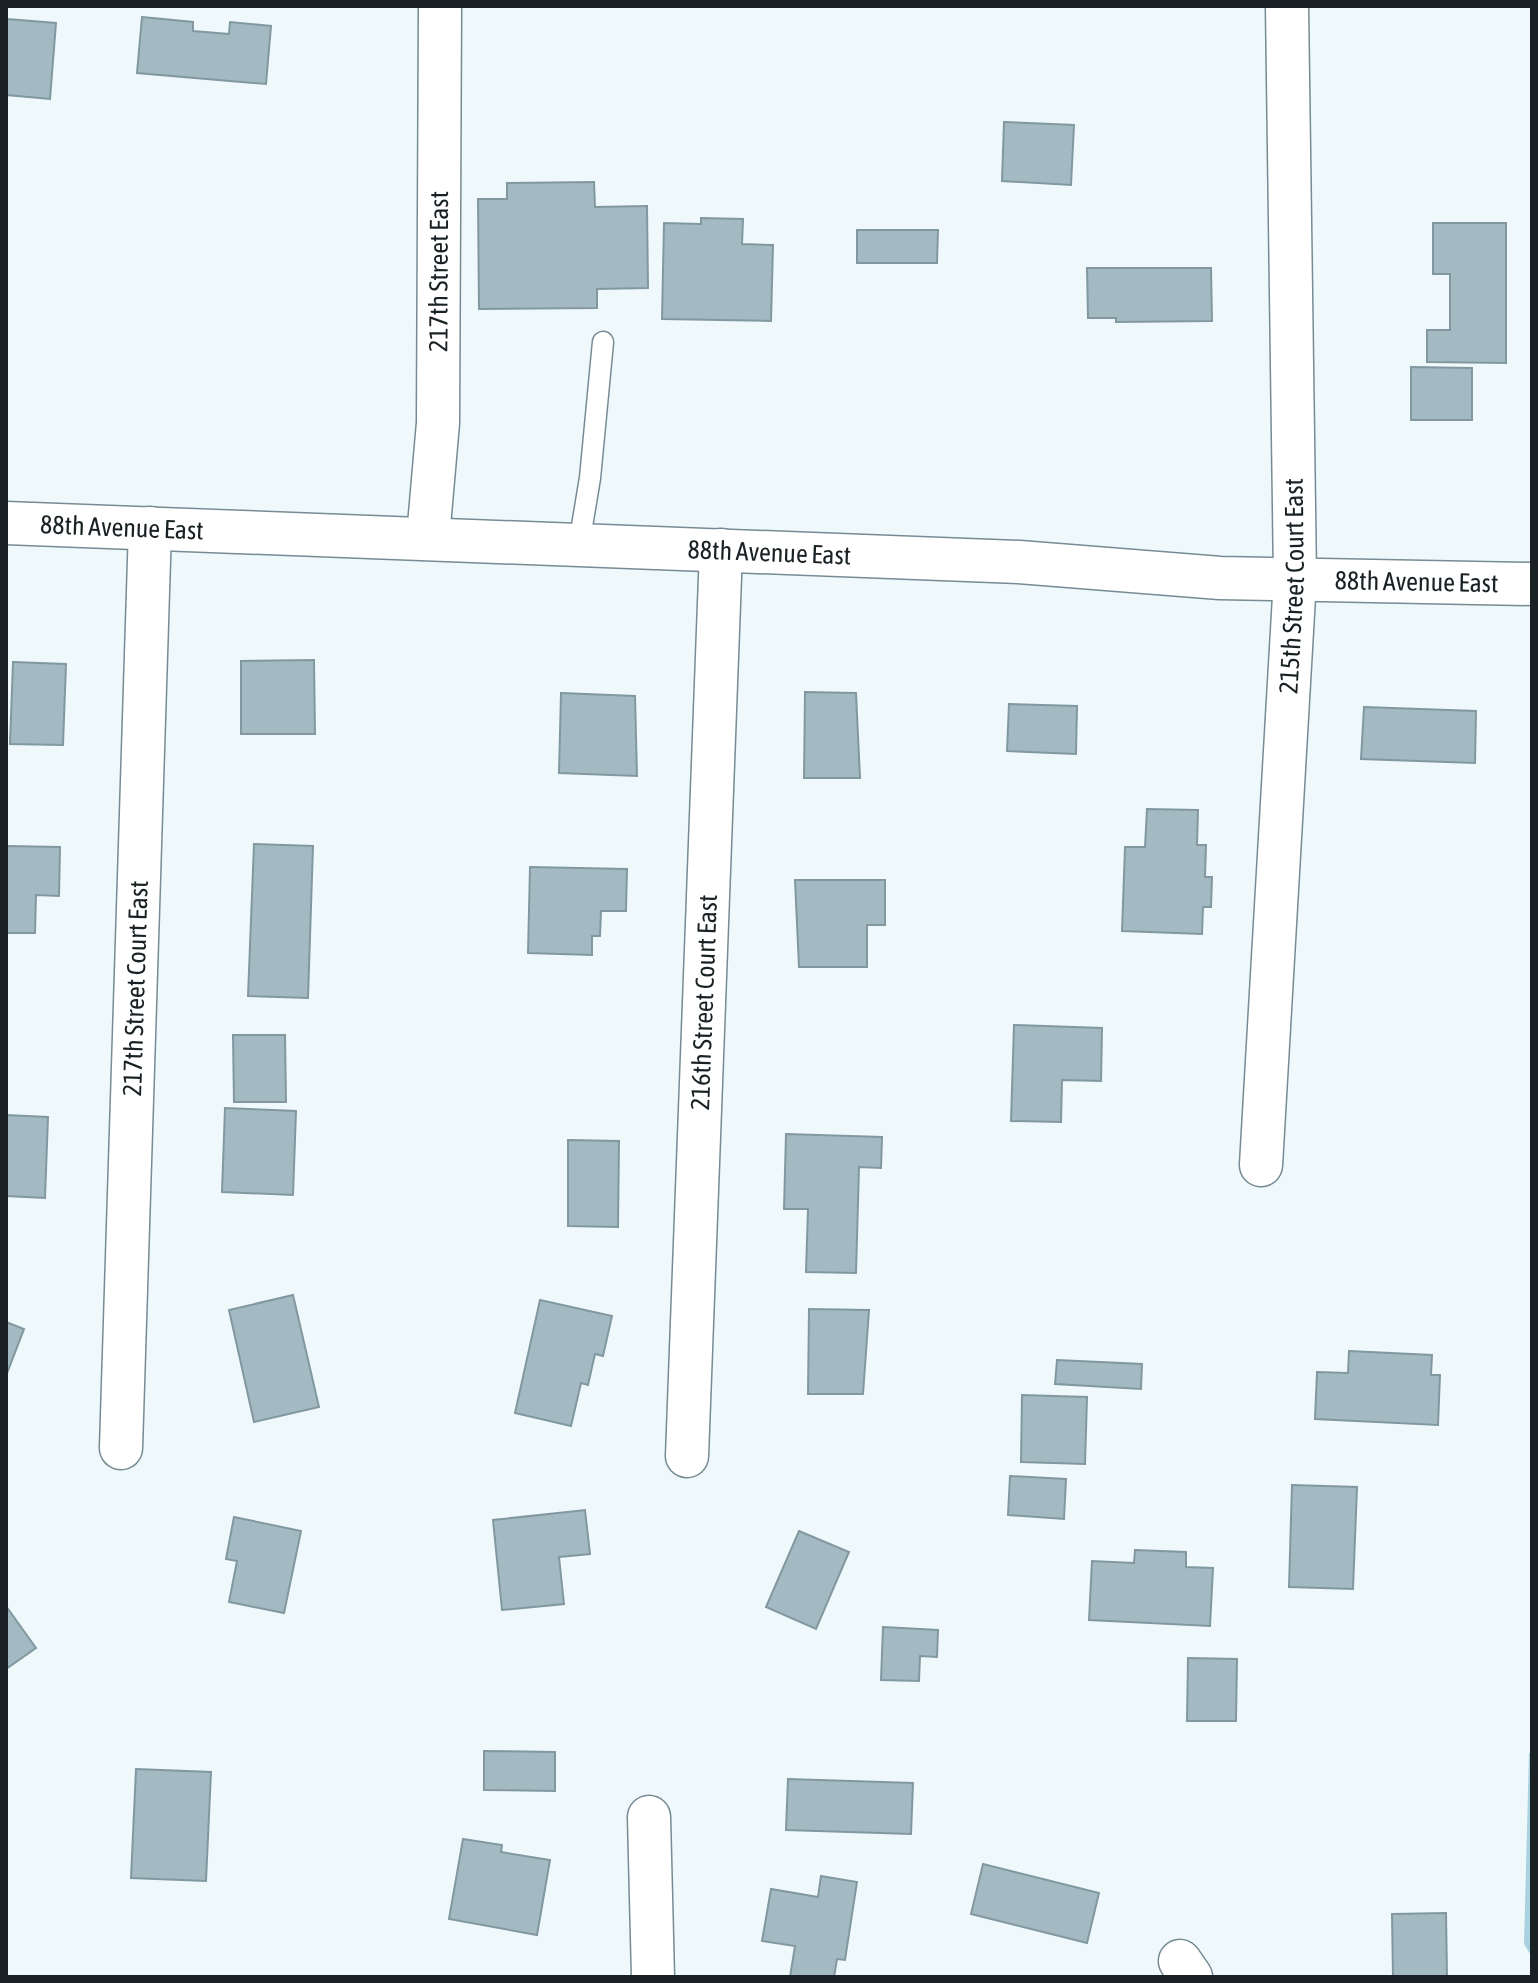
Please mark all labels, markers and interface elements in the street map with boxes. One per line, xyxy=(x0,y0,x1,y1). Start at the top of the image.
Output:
street label: 217th Street East xyxy=(423,191,454,352)
street label: 215th Street Court East xyxy=(1273,478,1310,695)
street label: 88th Avenue East xyxy=(40,509,204,546)
street label: 88th Avenue East xyxy=(687,534,852,571)
street label: 88th Avenue East xyxy=(1335,565,1499,598)
street label: 217th Street Court East xyxy=(117,880,154,1097)
street label: 216th Street Court East xyxy=(685,894,723,1111)

